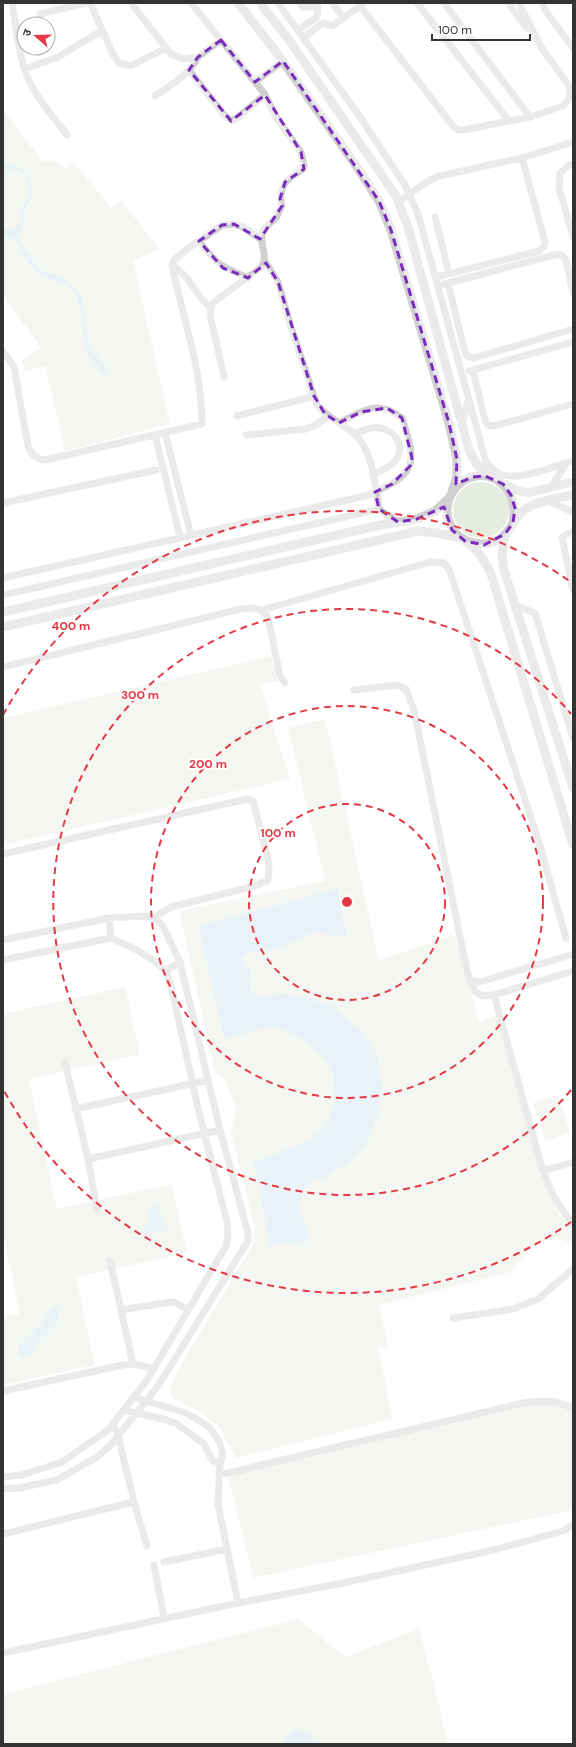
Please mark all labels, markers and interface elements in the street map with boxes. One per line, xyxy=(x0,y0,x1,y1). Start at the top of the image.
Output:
north arrow xyxy=(16,16,56,56)
scale bar xyxy=(432,16,530,42)
text: 100 m xyxy=(438,22,472,38)
text: उ xyxy=(19,27,34,38)
text: 400 m xyxy=(52,618,90,634)
text: 300 m xyxy=(121,687,159,703)
text: 200 m xyxy=(189,756,227,772)
text: 100 m xyxy=(260,825,296,841)
centre of rings xyxy=(340,895,354,909)

